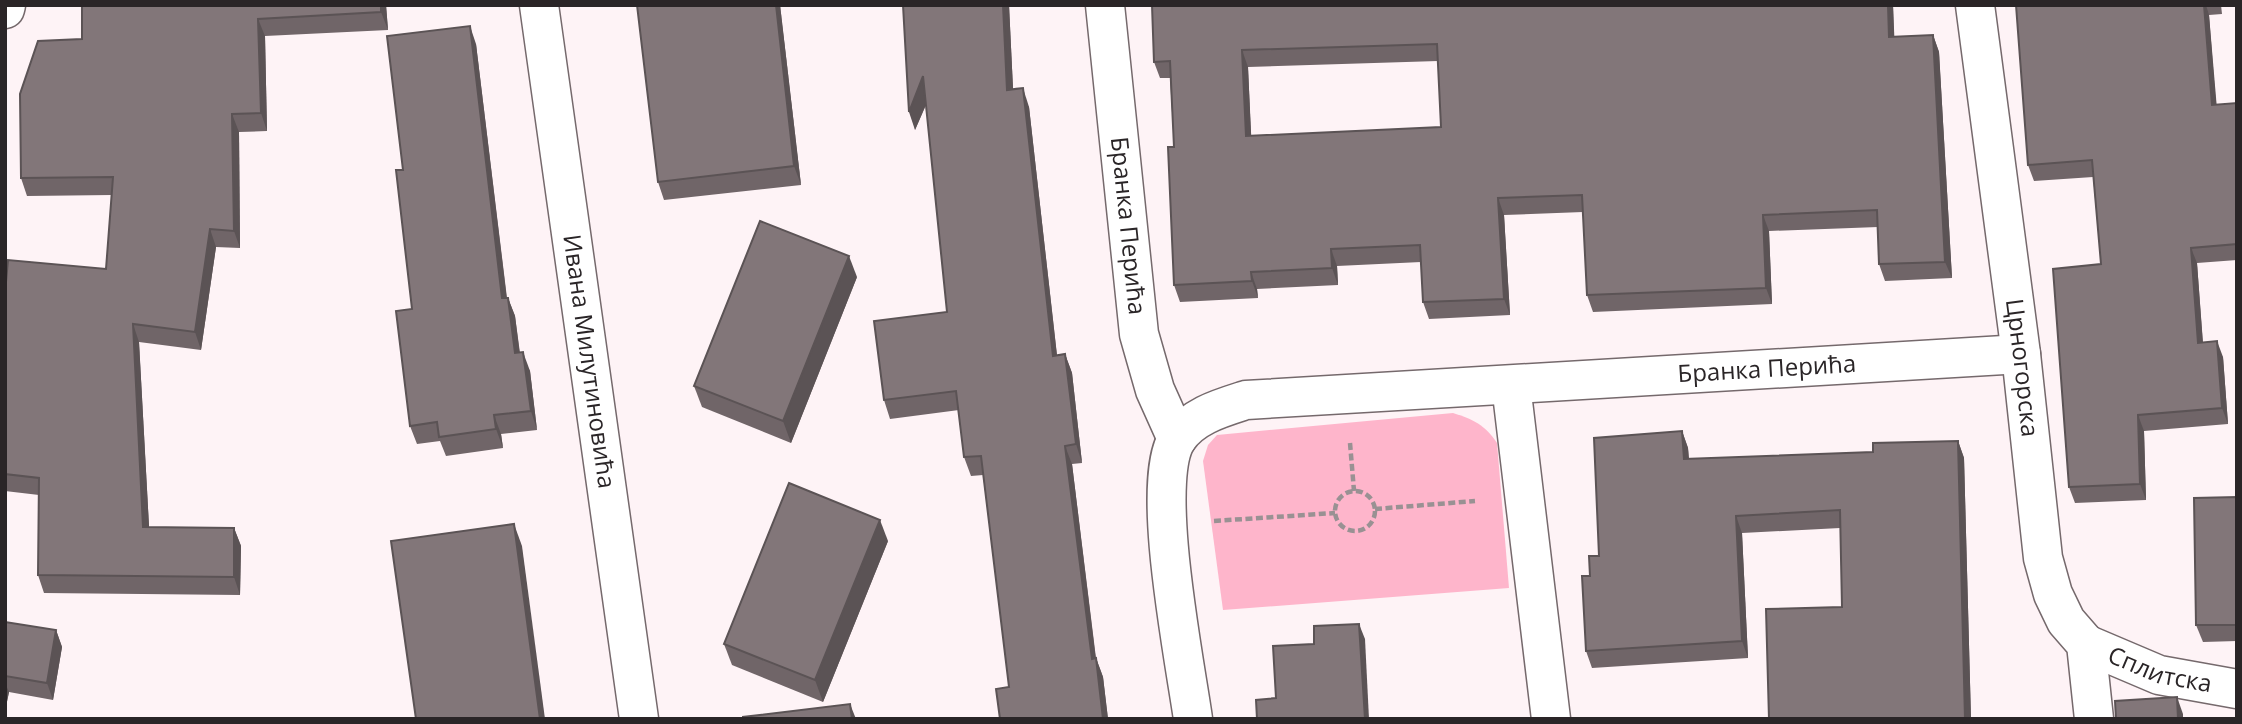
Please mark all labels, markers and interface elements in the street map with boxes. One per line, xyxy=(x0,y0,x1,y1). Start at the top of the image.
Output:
street label: Бранка Перића xyxy=(1104,135,1155,316)
street label: Ивана Милутиновића xyxy=(556,232,625,490)
street label: Црногорска xyxy=(1999,297,2048,438)
street label: Бранка Перића xyxy=(1676,346,1857,389)
street label: Сплитска xyxy=(2103,637,2215,699)

